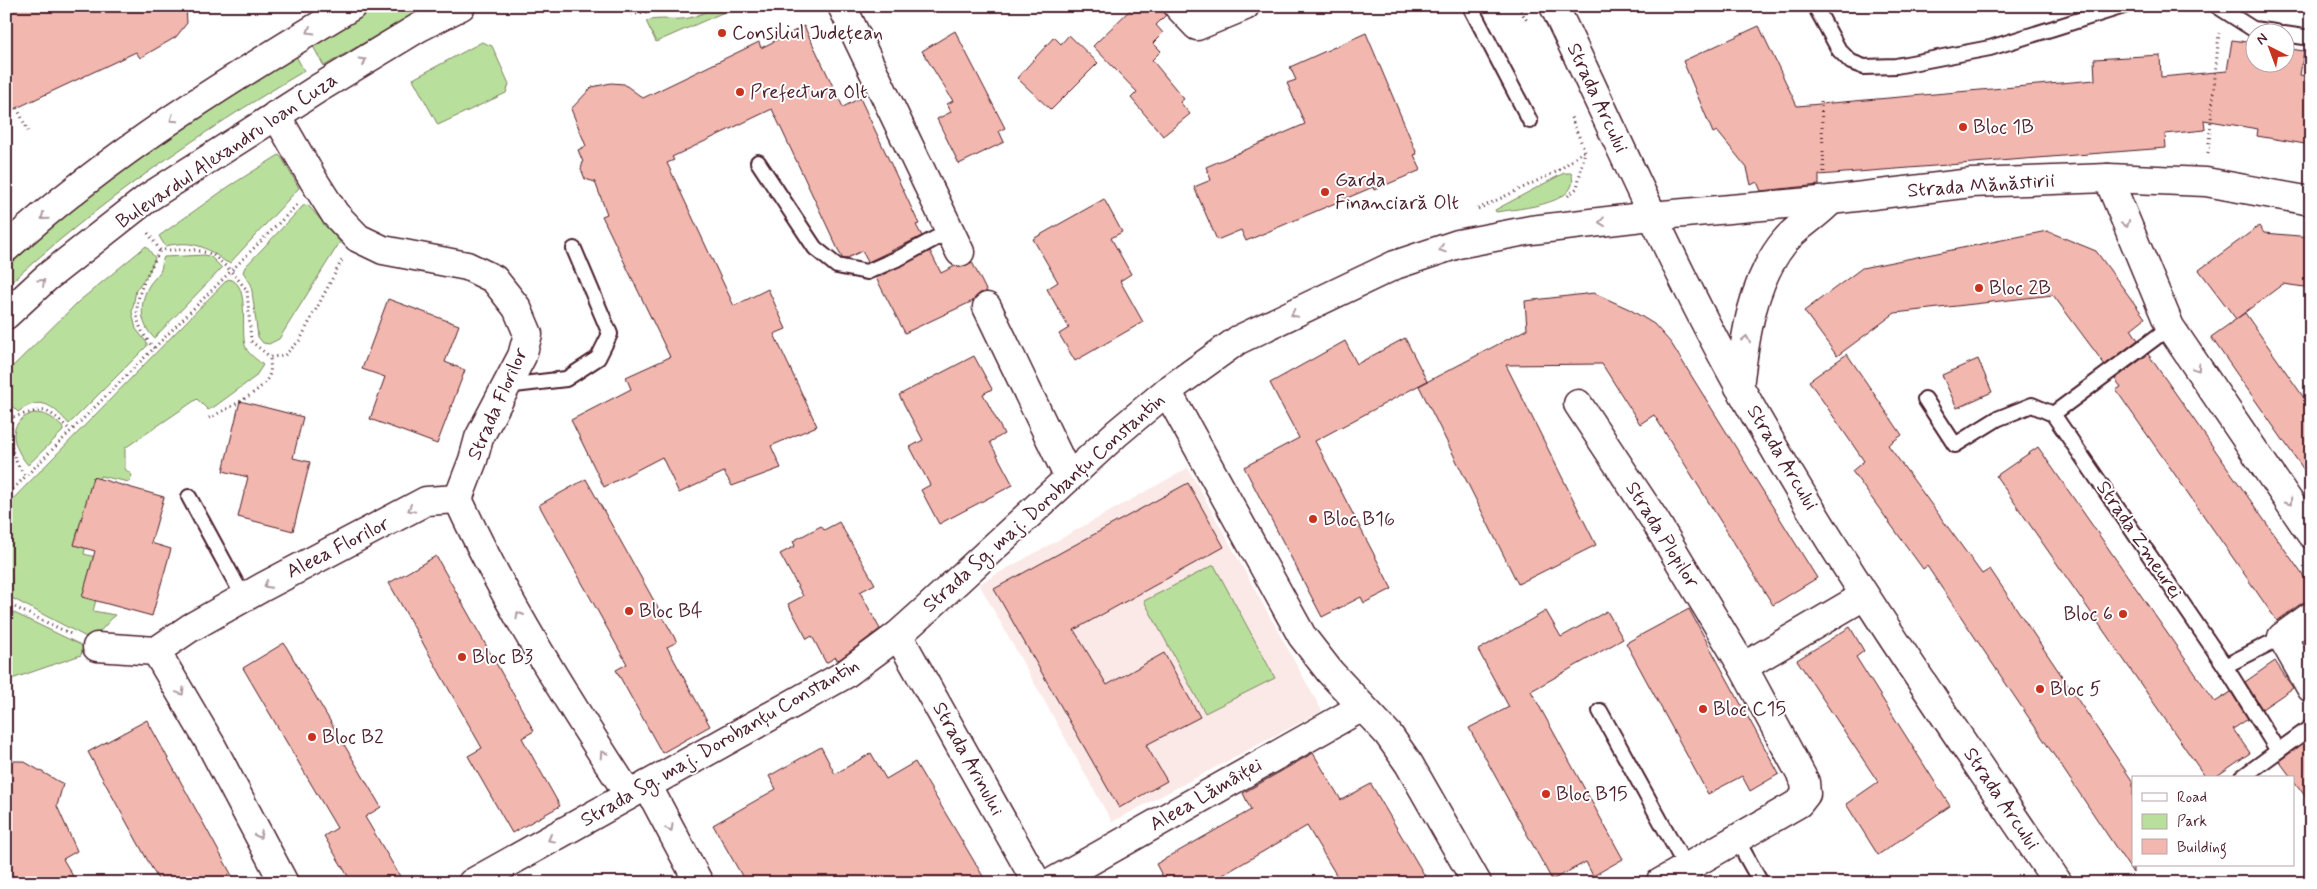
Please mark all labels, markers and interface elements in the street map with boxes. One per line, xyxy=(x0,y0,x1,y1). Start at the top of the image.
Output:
place label: Consiliul Județean xyxy=(732,20,883,47)
north arrow xyxy=(2244,22,2294,72)
one-way arrow xyxy=(307,25,316,35)
marker: Consiliul Județean xyxy=(716,27,728,39)
text: N xyxy=(2252,29,2271,49)
street label: Strada Arcului xyxy=(1560,39,1634,157)
one-way arrow xyxy=(357,58,366,68)
street label: Bulevardul Alexandru Ioan Cuza xyxy=(111,67,343,235)
place label: Prefectura Olt xyxy=(750,79,868,106)
marker: Prefectura Olt xyxy=(734,86,746,98)
one-way arrow xyxy=(170,113,179,122)
place label: Bloc 1B xyxy=(1973,114,2034,141)
marker: Bloc 1B xyxy=(1957,121,1969,133)
place label: Garda Financiară Olt xyxy=(1335,167,1459,217)
street label: Strada Mănăstirii xyxy=(1906,167,2056,205)
marker: Garda Financiară Olt xyxy=(1319,186,1331,198)
one-way arrow xyxy=(41,211,50,219)
one-way arrow xyxy=(1598,216,1606,227)
one-way arrow xyxy=(2120,219,2131,228)
one-way arrow xyxy=(1439,243,1447,253)
place label: Bloc 2B xyxy=(1989,275,2051,302)
one-way arrow xyxy=(36,279,45,288)
marker: Bloc 2B xyxy=(1973,282,1985,294)
one-way arrow xyxy=(1290,308,1299,318)
one-way arrow xyxy=(1741,334,1751,343)
street label: Strada Florilor xyxy=(461,343,535,464)
one-way arrow xyxy=(2191,362,2200,371)
street label: Strada Sg. maj. Dorobanțu Constantin xyxy=(917,387,1172,620)
street label: Strada Arcului xyxy=(1740,400,1824,516)
street label: Strada Zmeurei xyxy=(2089,476,2189,605)
street label: Strada Plopilor xyxy=(1619,477,1706,594)
one-way arrow xyxy=(2283,496,2292,506)
one-way arrow xyxy=(408,503,417,513)
place label: Bloc B16 xyxy=(1323,506,1395,533)
street label: Aleea Florilor xyxy=(282,510,395,585)
marker: Bloc B16 xyxy=(1307,513,1319,525)
one-way arrow xyxy=(264,578,273,588)
place label: Bloc B4 xyxy=(639,598,703,625)
place label: Bloc 6 xyxy=(2063,601,2113,628)
marker: Bloc B4 xyxy=(623,605,635,617)
marker: Bloc 6 xyxy=(2117,608,2129,620)
one-way arrow xyxy=(515,611,525,620)
place label: Bloc B3 xyxy=(472,644,533,671)
marker: Bloc B3 xyxy=(456,651,468,663)
street label: Strada Sg. maj. Dorobanțu Constantin xyxy=(576,652,865,835)
place label: Bloc 5 xyxy=(2050,676,2101,703)
marker: Bloc 5 xyxy=(2034,683,2046,695)
one-way arrow xyxy=(174,687,184,696)
place label: Bloc C15 xyxy=(1713,696,1786,723)
street label: Strada Arinului xyxy=(926,697,1010,821)
marker: Bloc C15 xyxy=(1697,703,1709,715)
place label: Bloc B2 xyxy=(322,724,384,751)
marker: Bloc B2 xyxy=(306,731,318,743)
street label: Strada Arcului xyxy=(1957,742,2045,856)
one-way arrow xyxy=(599,750,609,759)
street label: Aleea Lămâiței xyxy=(1145,752,1267,838)
legend xyxy=(2132,776,2294,866)
place label: Bloc B15 xyxy=(1556,781,1628,808)
marker: Bloc B15 xyxy=(1540,788,1552,800)
text: Road xyxy=(2177,788,2207,808)
text: Park xyxy=(2177,812,2207,832)
one-way arrow xyxy=(664,823,674,832)
one-way arrow xyxy=(253,829,263,838)
one-way arrow xyxy=(548,832,557,842)
text: Building xyxy=(2177,838,2227,859)

